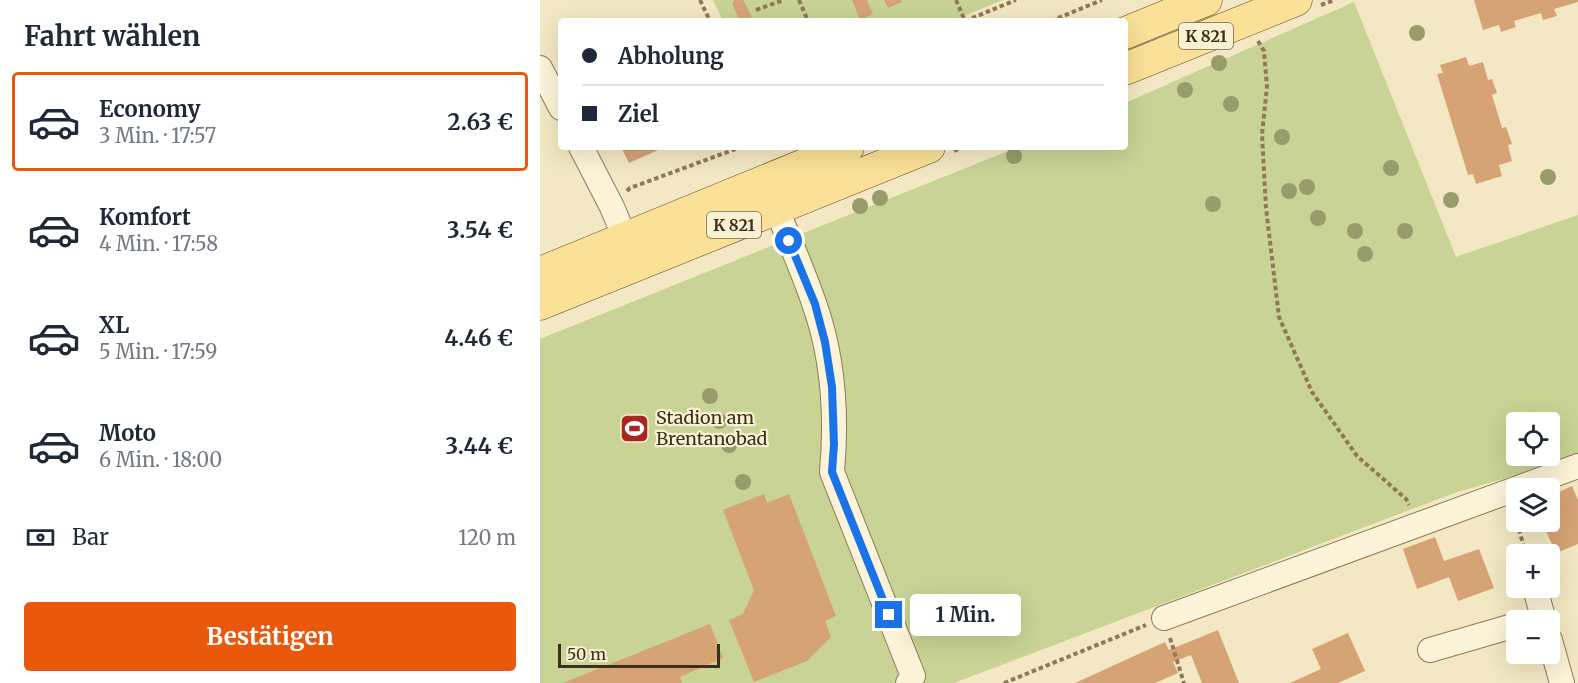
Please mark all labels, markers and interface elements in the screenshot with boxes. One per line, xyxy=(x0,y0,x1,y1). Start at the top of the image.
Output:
text: Fahrt wählen xyxy=(24,19,200,53)
road number: K 821 xyxy=(1179,23,1233,49)
text: Abholung xyxy=(618,42,724,70)
icon: car xyxy=(27,95,81,149)
text: Economy xyxy=(99,95,200,123)
text: Ziel xyxy=(618,100,659,128)
text: 2.63 € xyxy=(448,108,513,136)
text: 3 Min. · 17:57 xyxy=(99,123,216,148)
icon: car xyxy=(27,203,81,257)
text: Komfort xyxy=(99,203,191,231)
road number: K 821 xyxy=(707,212,761,238)
text: 3.54 € xyxy=(447,216,513,244)
route start xyxy=(775,227,802,254)
text: 4 Min. · 17:58 xyxy=(99,231,218,256)
icon: car xyxy=(27,311,81,365)
text: XL xyxy=(99,311,129,339)
text: 4.46 € xyxy=(444,324,513,352)
text: 5 Min. · 17:59 xyxy=(99,339,217,364)
place label: Stadion am Brentanobad xyxy=(656,406,768,450)
sports icon: Stadion am Brentanobad xyxy=(619,412,651,444)
map controls xyxy=(1506,412,1560,664)
button: locate xyxy=(1506,412,1560,466)
icon: car xyxy=(27,419,81,473)
text: Moto xyxy=(99,419,156,447)
text: 3.44 € xyxy=(446,432,513,460)
text: 6 Min. · 18:00 xyxy=(99,447,222,472)
button: layers xyxy=(1506,478,1560,532)
icon: cash xyxy=(24,521,57,554)
text: Bar xyxy=(72,523,109,551)
text: 120 m xyxy=(458,525,516,550)
button: + xyxy=(1506,544,1560,598)
callout: 1 Min. xyxy=(910,594,1021,636)
route end xyxy=(875,601,902,628)
button: Bestätigen xyxy=(24,602,516,671)
text: 1 Min. xyxy=(936,602,995,627)
button: − xyxy=(1506,610,1560,664)
scale bar xyxy=(558,641,720,668)
text: 50 m xyxy=(567,644,606,664)

